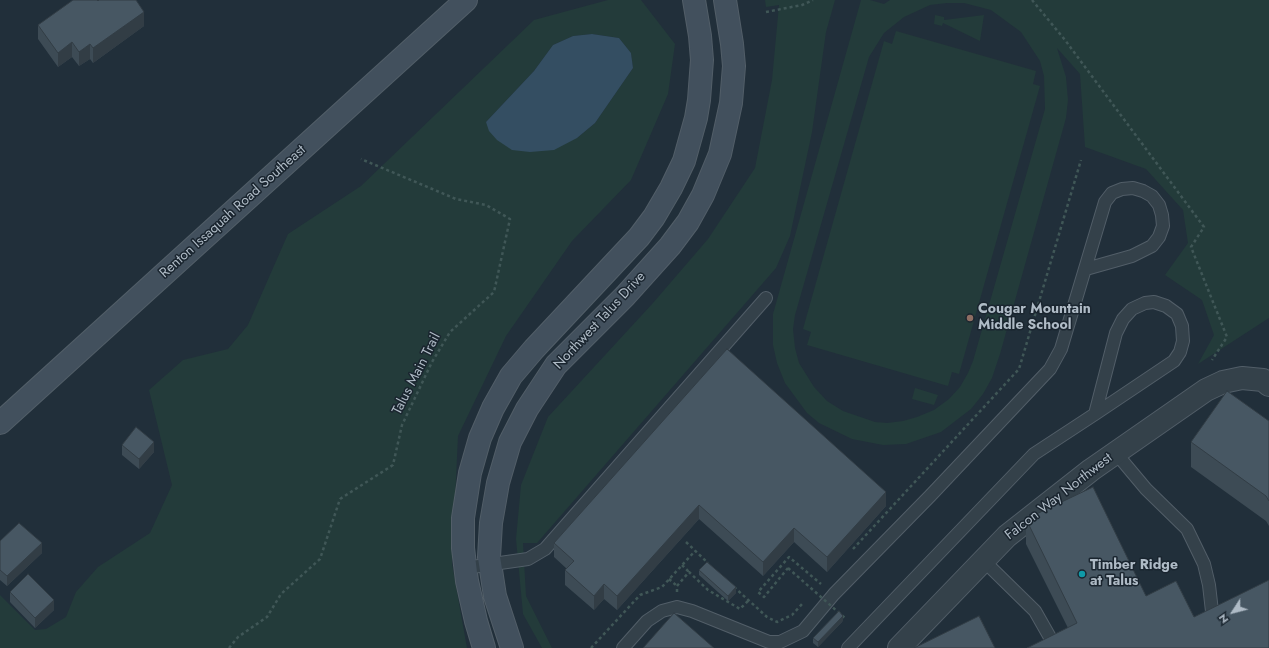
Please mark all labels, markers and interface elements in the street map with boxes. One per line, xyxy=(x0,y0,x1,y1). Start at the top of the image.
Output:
street label: Renton Issaquah Road Southeast xyxy=(157,142,309,282)
street label: Northwest Talus Drive xyxy=(551,269,649,373)
place label: Cougar Mountain Middle School xyxy=(978,302,1091,334)
marker: Cougar Mountain Middle School xyxy=(965,313,975,323)
street label: Talus Main Trail xyxy=(389,330,445,418)
street label: Falcon Way Northwest xyxy=(1002,450,1116,544)
place label: Timber Ridge at Talus xyxy=(1090,558,1178,590)
marker: Timber Ridge at Talus xyxy=(1077,569,1087,579)
north arrow xyxy=(1213,592,1253,632)
text: N xyxy=(1214,611,1232,627)

